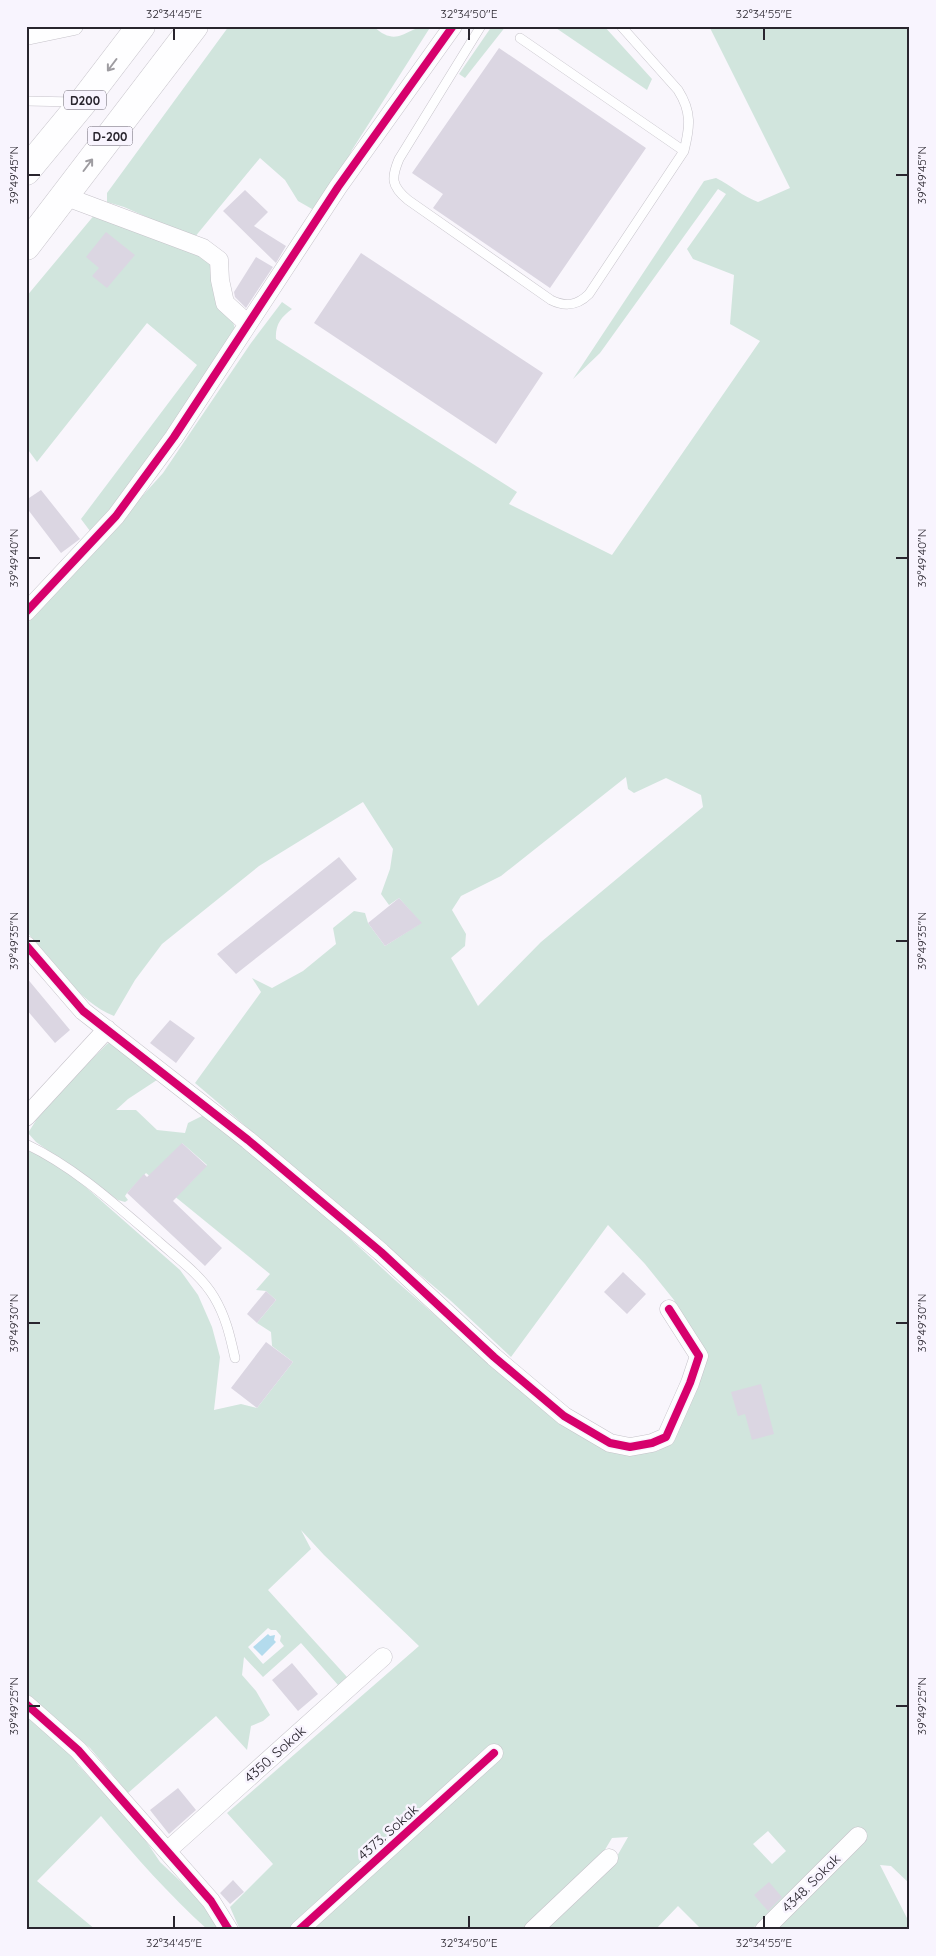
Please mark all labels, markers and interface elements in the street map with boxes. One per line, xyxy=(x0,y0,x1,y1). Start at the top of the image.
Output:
text: 32°34'45"E xyxy=(146,6,202,21)
text: 32°34'50"E xyxy=(441,6,498,21)
text: 32°34'55"E xyxy=(736,6,792,21)
one-way arrow xyxy=(106,58,117,71)
road number: D200 xyxy=(64,90,106,110)
road number: D-200 xyxy=(88,126,132,146)
text: 39°49'45"N xyxy=(6,146,21,204)
text: 39°49'45"N xyxy=(914,146,929,204)
one-way arrow xyxy=(82,159,93,172)
text: 39°49'40"N xyxy=(6,529,21,587)
text: 39°49'40"N xyxy=(914,529,929,587)
text: 39°49'35"N xyxy=(6,912,21,970)
text: 39°49'35"N xyxy=(914,912,929,970)
text: 39°49'30"N xyxy=(6,1294,21,1352)
text: 39°49'30"N xyxy=(914,1294,929,1352)
text: 39°49'25"N xyxy=(6,1677,21,1735)
text: 39°49'25"N xyxy=(914,1677,929,1735)
street label: 4350. Sokak xyxy=(240,1722,310,1786)
street label: 4373. Sokak xyxy=(354,1800,422,1864)
street label: 4348. Sokak xyxy=(778,1850,844,1916)
text: 32°34'45"E xyxy=(146,1935,202,1950)
text: 32°34'50"E xyxy=(441,1935,498,1950)
text: 32°34'55"E xyxy=(736,1935,792,1950)

